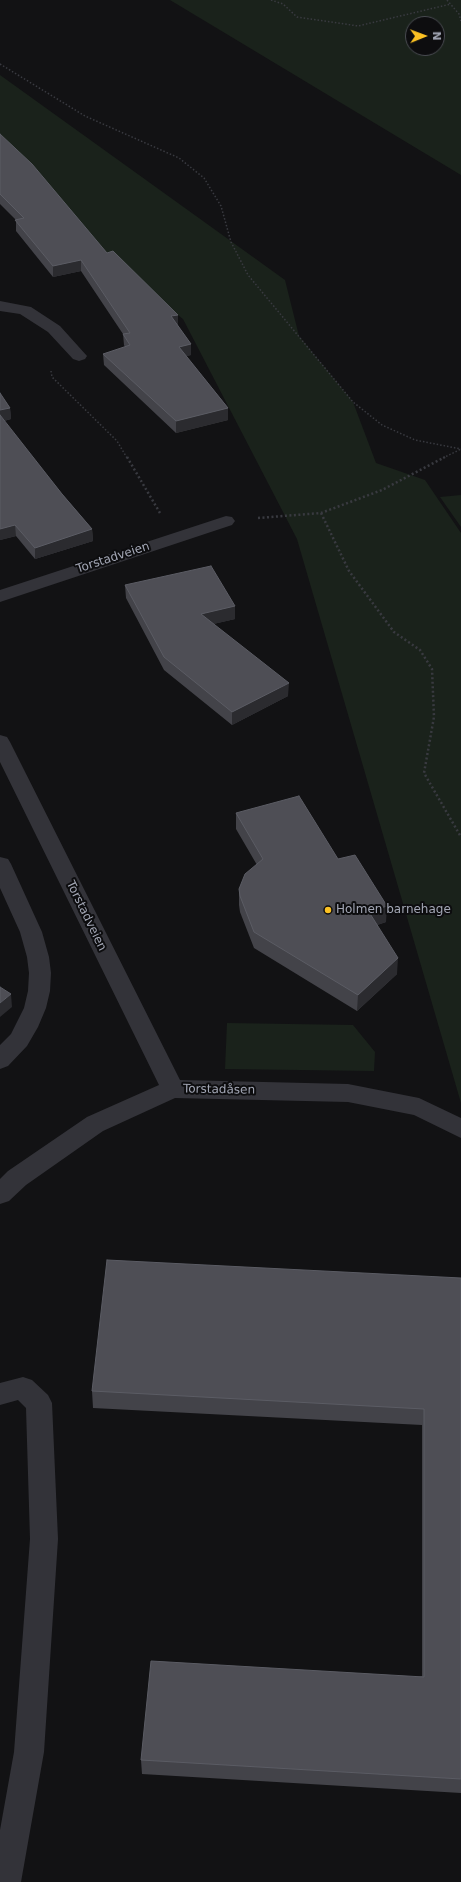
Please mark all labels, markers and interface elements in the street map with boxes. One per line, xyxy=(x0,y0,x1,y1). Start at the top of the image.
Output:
north arrow xyxy=(405,16,445,56)
text: N xyxy=(430,31,443,41)
street label: Torstadveien xyxy=(74,539,152,577)
street label: Torstadveien xyxy=(63,879,109,953)
place label: Holmen barnehage xyxy=(336,903,451,917)
marker: Holmen barnehage xyxy=(323,905,333,915)
street label: Torstadåsen xyxy=(183,1082,255,1098)

